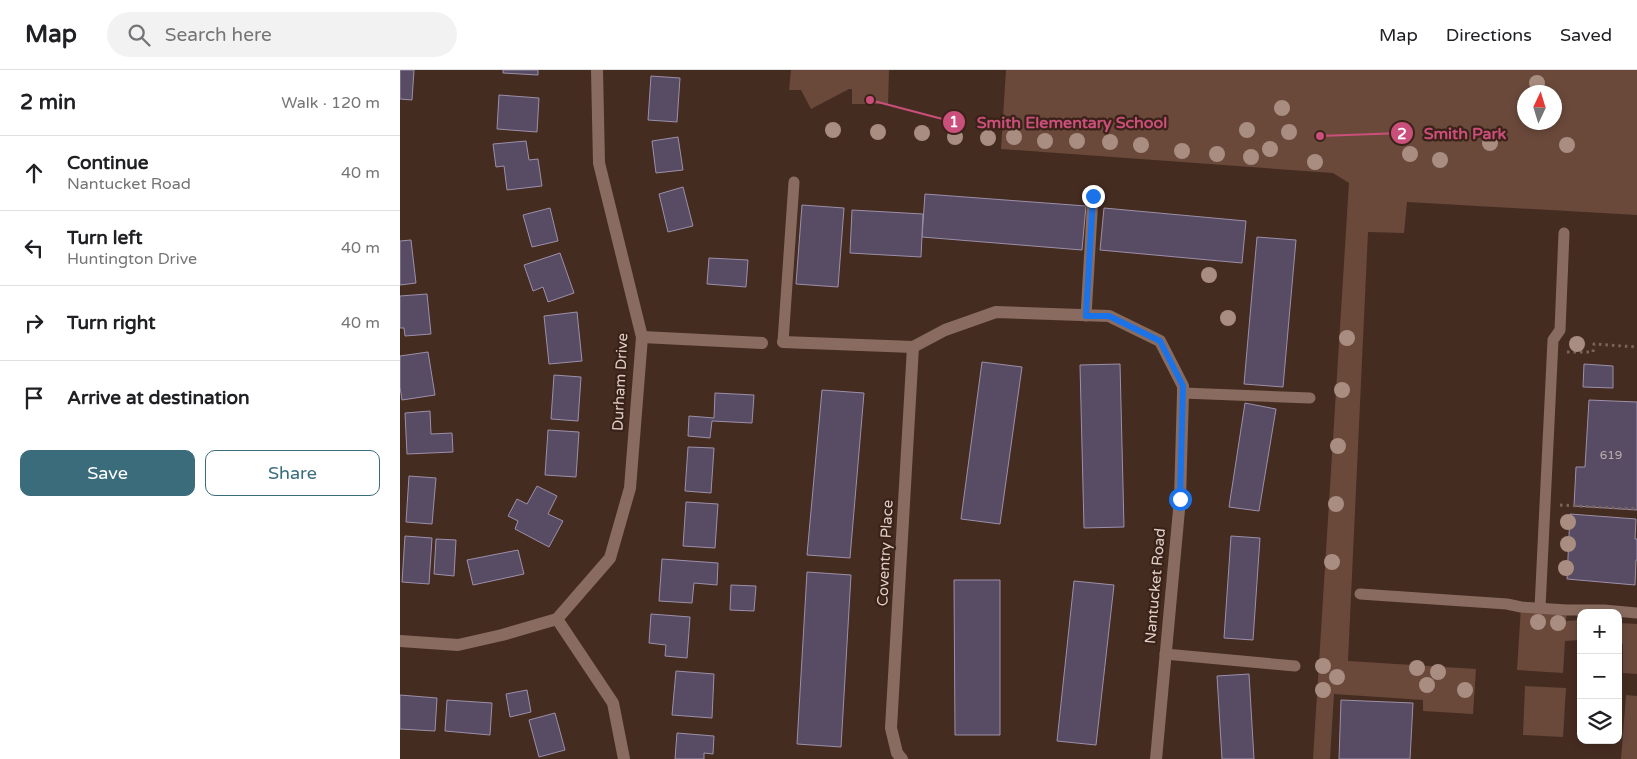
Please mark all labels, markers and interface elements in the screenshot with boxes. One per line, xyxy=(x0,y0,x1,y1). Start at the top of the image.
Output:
search box xyxy=(107,12,457,57)
text: Map xyxy=(25,20,77,49)
icon: search xyxy=(125,21,153,49)
text: Search here xyxy=(165,24,272,46)
text: Map xyxy=(1379,24,1418,46)
text: Directions xyxy=(1446,24,1532,46)
text: Saved xyxy=(1560,24,1612,46)
north arrow xyxy=(1517,85,1562,130)
text: 2 min xyxy=(20,90,76,115)
text: Walk · 120 m xyxy=(281,93,380,113)
callout: Smith Elementary School xyxy=(942,106,1177,137)
text: 1 xyxy=(949,113,959,131)
text: Smith Elementary School xyxy=(977,113,1167,133)
callout: Smith Park xyxy=(1389,118,1517,149)
text: Smith Park xyxy=(1424,124,1507,144)
text: 2 xyxy=(1397,125,1407,143)
text: Continue xyxy=(67,152,149,174)
icon: ahead xyxy=(20,159,48,187)
text: 40 m xyxy=(341,163,380,183)
text: Nantucket Road xyxy=(67,174,191,194)
route end xyxy=(1082,185,1105,208)
text: Turn left xyxy=(67,227,143,249)
icon: left xyxy=(20,234,48,262)
text: 40 m xyxy=(341,238,380,258)
text: Huntington Drive xyxy=(67,249,197,269)
icon: right xyxy=(20,309,48,337)
text: Turn right xyxy=(67,312,155,334)
text: 40 m xyxy=(341,313,380,333)
street label: Durham Drive xyxy=(608,332,632,432)
icon: arrive xyxy=(20,384,48,412)
text: Arrive at destination xyxy=(67,387,250,409)
house number: 619 xyxy=(1600,448,1622,462)
button: Save xyxy=(20,450,195,496)
button: Share xyxy=(205,450,380,496)
route start xyxy=(1169,488,1192,511)
street label: Coventry Place xyxy=(873,499,897,607)
street label: Nantucket Road xyxy=(1141,527,1169,645)
map controls xyxy=(1577,609,1622,744)
button: + xyxy=(1577,609,1622,654)
button: − xyxy=(1577,654,1622,699)
button: layers xyxy=(1577,699,1622,744)

